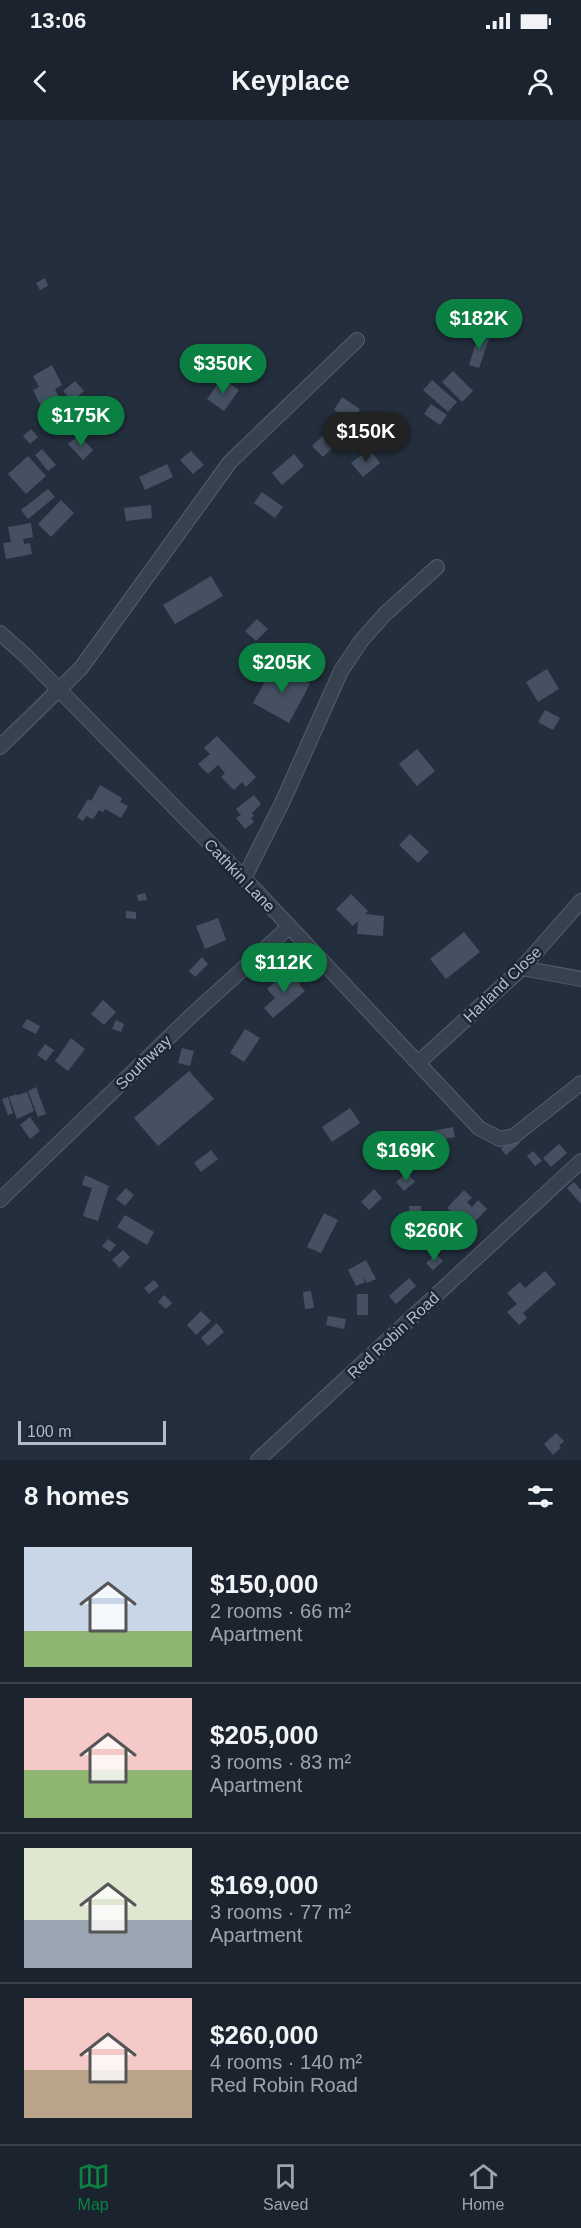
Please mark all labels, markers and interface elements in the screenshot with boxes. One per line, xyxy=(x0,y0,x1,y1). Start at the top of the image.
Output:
text: 13:06 xyxy=(30,8,86,33)
icon: back xyxy=(24,65,57,98)
icon: person xyxy=(524,65,557,98)
text: Keyplace xyxy=(231,66,350,96)
pin: $182K xyxy=(437,299,521,350)
text: $182K xyxy=(450,307,508,329)
pin: $350K xyxy=(181,344,265,395)
text: $350K xyxy=(194,352,252,374)
pin: $175K xyxy=(39,396,123,447)
text: $175K xyxy=(52,404,110,426)
pin: $150K xyxy=(324,412,408,463)
text: $150K xyxy=(337,420,395,442)
pin: $205K xyxy=(240,643,324,694)
text: $205K xyxy=(253,651,311,673)
street label: Cathkin Lane xyxy=(201,836,279,915)
pin: $112K xyxy=(242,943,326,994)
street label: Harland Close xyxy=(460,943,545,1026)
text: $112K xyxy=(255,951,313,973)
street label: Southway xyxy=(112,1032,175,1093)
pin: $169K xyxy=(364,1131,448,1182)
text: $169K xyxy=(377,1139,435,1161)
pin: $260K xyxy=(392,1211,476,1262)
text: $260K xyxy=(405,1219,463,1241)
street label: Red Robin Road xyxy=(344,1289,442,1382)
scale bar xyxy=(18,1418,166,1446)
text: 100 m xyxy=(27,1423,71,1440)
icon: filters xyxy=(524,1480,557,1513)
text: 8 homes xyxy=(24,1481,130,1511)
text: $150,000 xyxy=(210,1569,318,1599)
icon: home xyxy=(72,1571,144,1643)
text: 2 rooms · 66 m² xyxy=(210,1600,351,1622)
text: Apartment xyxy=(210,1623,302,1645)
text: $205,000 xyxy=(210,1720,318,1750)
icon: home xyxy=(72,1722,144,1794)
text: 3 rooms · 83 m² xyxy=(210,1751,351,1773)
text: Apartment xyxy=(210,1774,302,1796)
text: $169,000 xyxy=(210,1870,318,1900)
icon: home xyxy=(72,1872,144,1944)
text: 3 rooms · 77 m² xyxy=(210,1901,351,1923)
text: Apartment xyxy=(210,1924,302,1946)
text: $260,000 xyxy=(210,2020,318,2050)
icon: home xyxy=(72,2022,144,2094)
text: 4 rooms · 140 m² xyxy=(210,2051,362,2073)
text: Red Robin Road xyxy=(210,2074,358,2096)
tab: Map xyxy=(77,2160,110,2214)
tab: Saved xyxy=(263,2160,308,2214)
tab: Home xyxy=(462,2160,504,2214)

